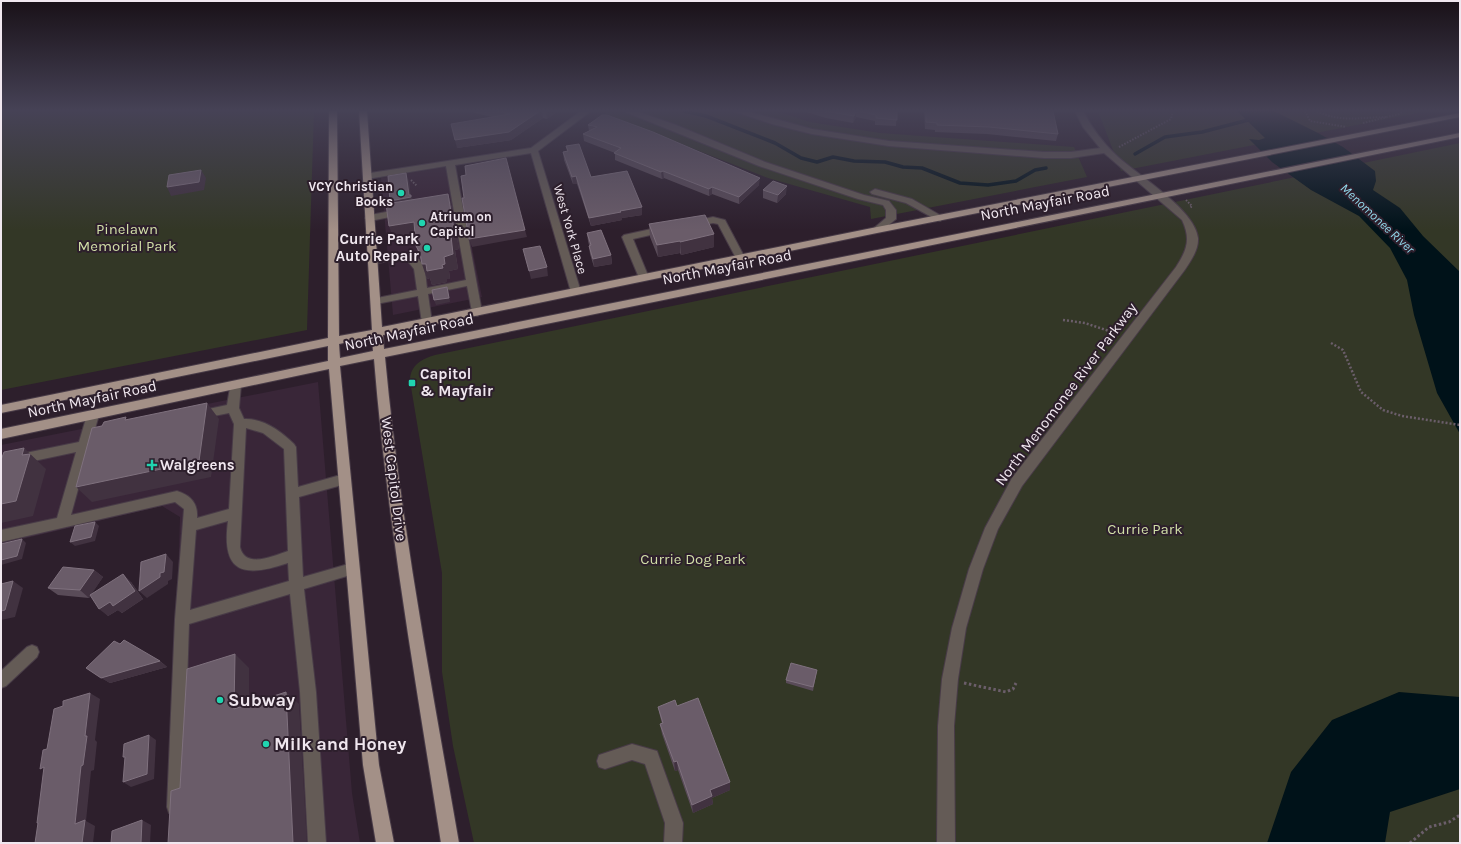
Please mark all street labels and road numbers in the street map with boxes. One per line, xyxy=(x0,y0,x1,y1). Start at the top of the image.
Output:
street label: North Mayfair Road xyxy=(979,182,1111,224)
street label: West York Place xyxy=(551,183,591,276)
street label: North Mayfair Road xyxy=(661,246,793,288)
street label: North Menomonee River Parkway xyxy=(991,299,1141,489)
street label: North Mayfair Road xyxy=(343,310,475,354)
street label: North Mayfair Road xyxy=(26,377,158,421)
street label: West Capitol Drive xyxy=(377,416,411,542)

